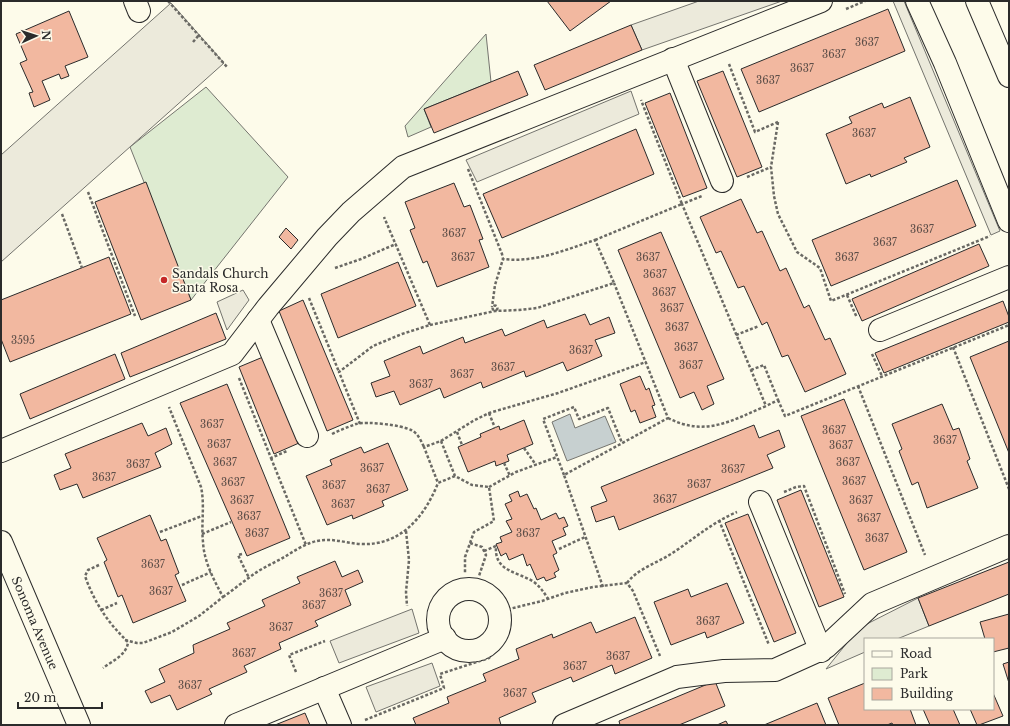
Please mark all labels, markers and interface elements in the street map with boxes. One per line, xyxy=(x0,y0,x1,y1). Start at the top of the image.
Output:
north arrow xyxy=(16,16,56,56)
text: N xyxy=(39,30,53,42)
house number: 3637 xyxy=(855,36,880,49)
house number: 3637 xyxy=(822,48,847,61)
house number: 3637 xyxy=(790,62,815,75)
house number: 3637 xyxy=(756,74,781,87)
house number: 3637 xyxy=(852,127,877,140)
house number: 3637 xyxy=(910,223,935,236)
house number: 3637 xyxy=(442,227,467,240)
house number: 3637 xyxy=(873,236,898,249)
house number: 3637 xyxy=(451,251,476,264)
house number: 3637 xyxy=(636,251,661,264)
house number: 3637 xyxy=(835,251,860,264)
place label: Sandals Church Santa Rosa xyxy=(172,266,268,295)
house number: 3637 xyxy=(643,268,668,281)
marker: Sandals Church Santa Rosa xyxy=(159,275,169,285)
house number: 3637 xyxy=(652,286,677,299)
house number: 3637 xyxy=(660,302,685,315)
house number: 3637 xyxy=(665,321,690,334)
house number: 3595 xyxy=(11,334,35,347)
house number: 3637 xyxy=(674,341,699,354)
house number: 3637 xyxy=(569,344,594,357)
house number: 3637 xyxy=(679,359,704,372)
house number: 3637 xyxy=(491,361,516,374)
house number: 3637 xyxy=(450,368,475,381)
house number: 3637 xyxy=(409,378,434,391)
house number: 3637 xyxy=(200,418,225,431)
house number: 3637 xyxy=(822,424,847,437)
house number: 3637 xyxy=(933,434,958,447)
house number: 3637 xyxy=(207,438,232,451)
house number: 3637 xyxy=(829,439,854,452)
house number: 3637 xyxy=(213,456,238,469)
house number: 3637 xyxy=(836,456,861,469)
house number: 3637 xyxy=(126,458,151,471)
house number: 3637 xyxy=(360,462,385,475)
house number: 3637 xyxy=(721,463,746,476)
house number: 3637 xyxy=(92,471,117,484)
house number: 3637 xyxy=(842,475,867,488)
house number: 3637 xyxy=(221,476,246,489)
house number: 3637 xyxy=(687,478,712,491)
house number: 3637 xyxy=(322,479,347,492)
house number: 3637 xyxy=(366,483,391,496)
house number: 3637 xyxy=(653,493,678,506)
house number: 3637 xyxy=(230,494,255,507)
house number: 3637 xyxy=(849,494,874,507)
house number: 3637 xyxy=(331,498,356,511)
house number: 3637 xyxy=(237,510,262,523)
house number: 3637 xyxy=(857,512,882,525)
house number: 3637 xyxy=(245,527,270,540)
house number: 3637 xyxy=(516,527,541,540)
house number: 3637 xyxy=(865,532,890,545)
house number: 3637 xyxy=(141,558,166,571)
street label: Sonoma Avenue xyxy=(9,574,61,672)
house number: 3637 xyxy=(149,585,174,598)
house number: 3637 xyxy=(319,587,344,600)
house number: 3637 xyxy=(302,599,327,612)
house number: 3637 xyxy=(696,615,721,628)
house number: 3637 xyxy=(269,621,294,634)
legend xyxy=(864,638,994,710)
text: Road xyxy=(900,646,932,661)
house number: 3637 xyxy=(232,647,257,660)
house number: 3637 xyxy=(606,650,631,663)
house number: 3637 xyxy=(563,660,588,673)
text: Park xyxy=(900,666,928,681)
house number: 3637 xyxy=(178,679,203,692)
scale bar xyxy=(18,684,102,710)
text: Building xyxy=(900,686,954,701)
house number: 3637 xyxy=(503,687,528,700)
text: 20 m xyxy=(24,690,56,705)

